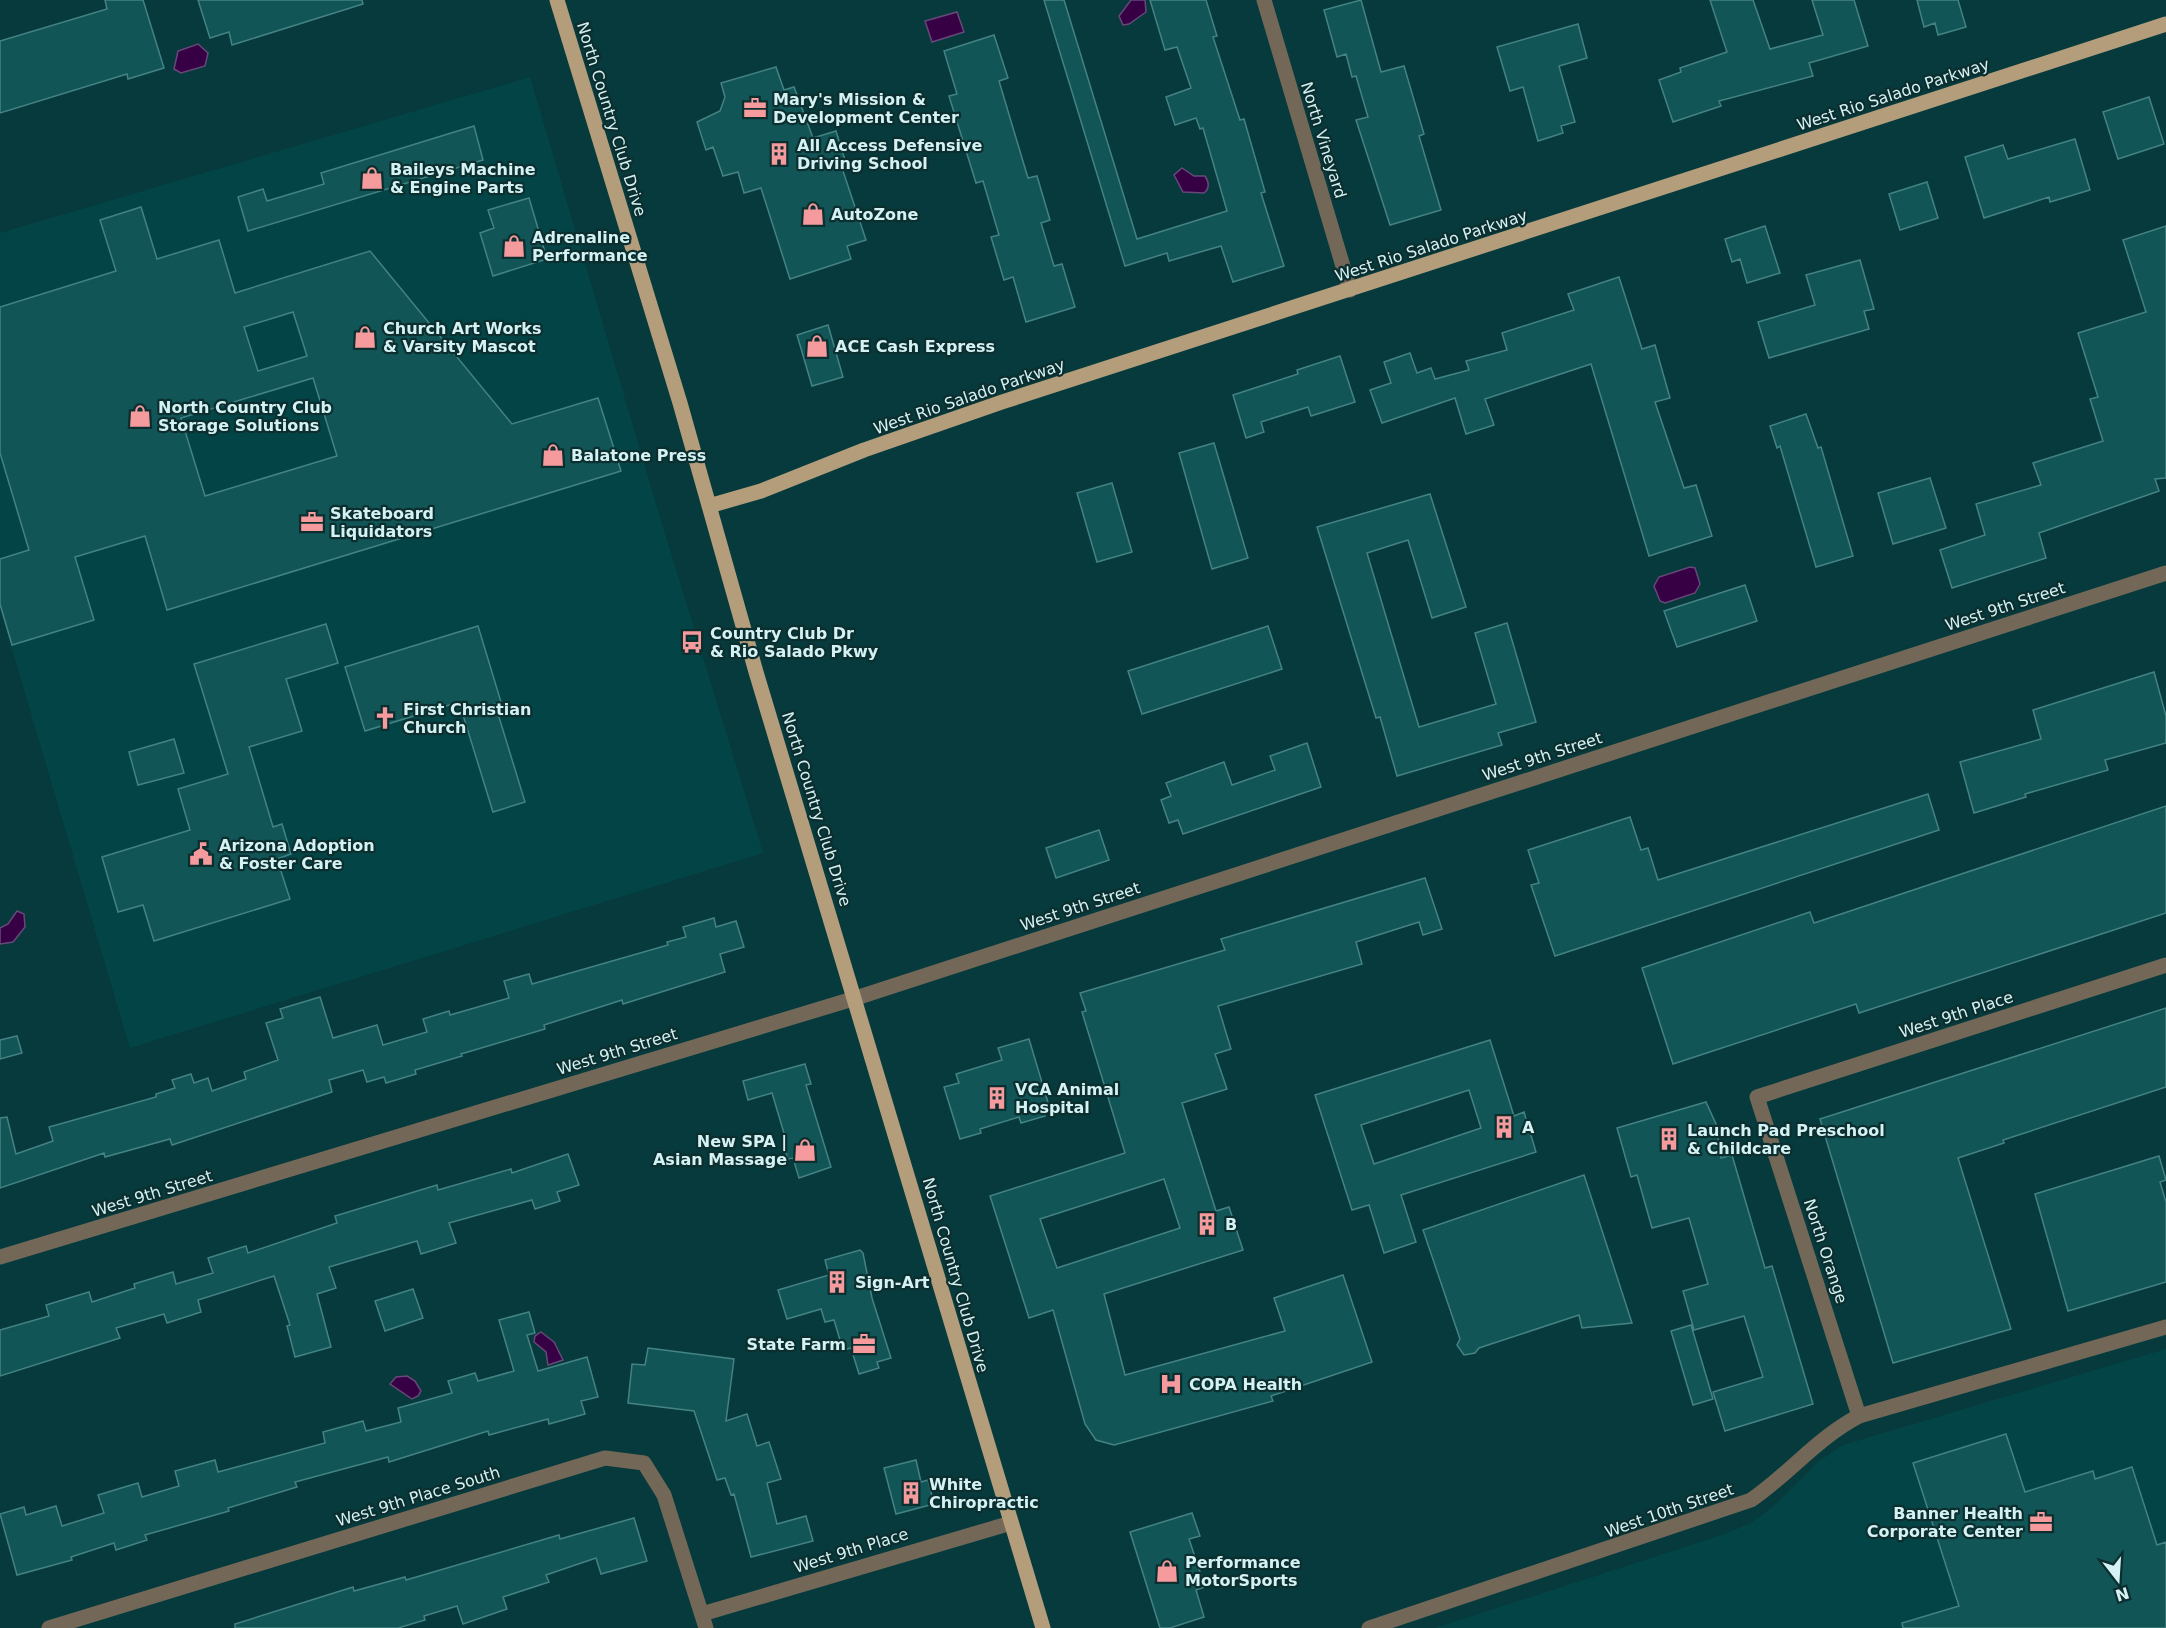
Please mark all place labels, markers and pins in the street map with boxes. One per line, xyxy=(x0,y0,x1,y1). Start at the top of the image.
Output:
place label: Mary's Mission & Development Center xyxy=(773,90,959,127)
office icon: Mary's Mission & Development Center xyxy=(742,95,768,121)
place label: All Access Defensive Driving School xyxy=(797,136,983,173)
building icon: All Access Defensive Driving School xyxy=(766,141,792,167)
place label: Baileys Machine & Engine Parts xyxy=(390,160,536,197)
shop icon: Baileys Machine & Engine Parts xyxy=(359,165,385,191)
shop icon: AutoZone xyxy=(800,201,826,227)
place label: AutoZone xyxy=(831,205,918,224)
place label: Adrenaline Performance xyxy=(532,228,648,265)
shop icon: Adrenaline Performance xyxy=(501,233,527,259)
place label: Church Art Works & Varsity Mascot xyxy=(383,319,541,356)
shop icon: Church Art Works & Varsity Mascot xyxy=(352,324,378,350)
shop icon: ACE Cash Express xyxy=(804,333,830,359)
place label: ACE Cash Express xyxy=(835,337,995,356)
place label: North Country Club Storage Solutions xyxy=(158,398,332,435)
shop icon: North Country Club Storage Solutions xyxy=(127,403,153,429)
shop icon: Balatone Press xyxy=(540,442,566,468)
place label: Balatone Press xyxy=(571,446,706,465)
place label: Skateboard Liquidators xyxy=(330,504,434,541)
office icon: Skateboard Liquidators xyxy=(299,509,325,535)
place label: Country Club Dr & Rio Salado Pkwy xyxy=(710,624,879,661)
bus stop icon: Country Club Dr & Rio Salado Pkwy xyxy=(679,629,705,655)
place label: First Christian Church xyxy=(403,700,531,737)
church icon: First Christian Church xyxy=(372,705,398,731)
place label: Arizona Adoption & Foster Care xyxy=(219,836,375,873)
public building icon: Arizona Adoption & Foster Care xyxy=(188,841,214,867)
place label: VCA Animal Hospital xyxy=(1015,1080,1119,1117)
building icon: VCA Animal Hospital xyxy=(984,1085,1010,1111)
building icon: A xyxy=(1491,1114,1517,1140)
place label: A xyxy=(1522,1118,1535,1137)
place label: Launch Pad Preschool & Childcare xyxy=(1687,1121,1885,1158)
building icon: Launch Pad Preschool & Childcare xyxy=(1656,1126,1682,1152)
place label: New SPA | Asian Massage xyxy=(653,1132,787,1169)
shop icon: New SPA | Asian Massage xyxy=(792,1137,818,1163)
building icon: B xyxy=(1194,1211,1220,1237)
place label: B xyxy=(1225,1215,1237,1234)
building icon: Sign-Art xyxy=(824,1269,850,1295)
place label: Sign-Art xyxy=(855,1273,930,1292)
office icon: State Farm xyxy=(851,1331,877,1357)
place label: State Farm xyxy=(747,1335,846,1354)
hospital icon: COPA Health xyxy=(1158,1371,1184,1397)
place label: COPA Health xyxy=(1189,1375,1302,1394)
place label: White Chiropractic xyxy=(929,1475,1039,1512)
building icon: White Chiropractic xyxy=(898,1480,924,1506)
place label: Banner Health Corporate Center xyxy=(1867,1504,2023,1541)
office icon: Banner Health Corporate Center xyxy=(2028,1509,2054,1535)
place label: Performance MotorSports xyxy=(1185,1553,1301,1590)
shop icon: Performance MotorSports xyxy=(1154,1558,1180,1584)

